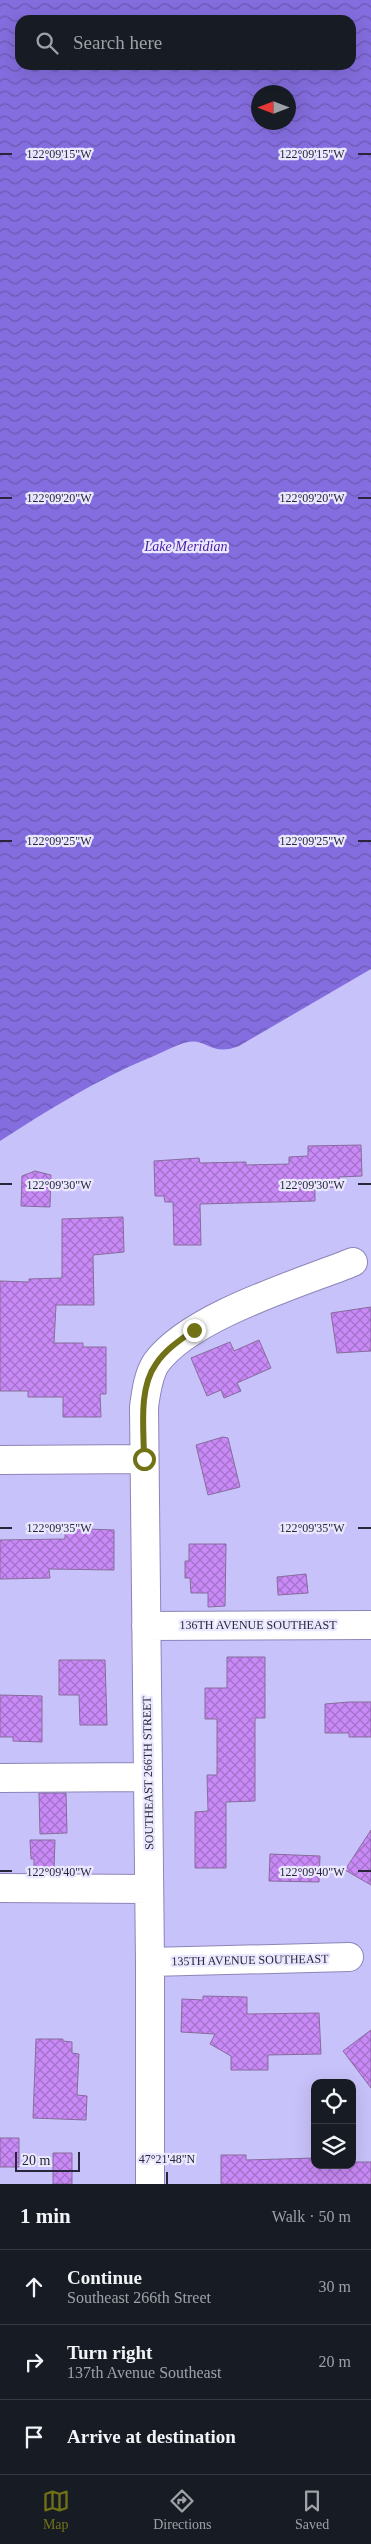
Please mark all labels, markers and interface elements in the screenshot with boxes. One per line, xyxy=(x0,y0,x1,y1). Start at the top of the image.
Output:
search box xyxy=(15,15,356,70)
icon: search xyxy=(33,29,61,57)
text: Search here xyxy=(73,32,162,53)
north arrow xyxy=(251,85,296,130)
text: 122°09'15"W xyxy=(26,147,92,161)
text: 122°09'15"W xyxy=(279,147,345,161)
text: 122°09'20"W xyxy=(26,491,92,505)
text: 122°09'20"W xyxy=(279,491,345,505)
water label: Lake Meridian xyxy=(144,539,227,554)
text: 122°09'25"W xyxy=(26,834,92,848)
text: 122°09'25"W xyxy=(279,834,345,848)
text: 122°09'30"W xyxy=(26,1178,92,1192)
text: 122°09'30"W xyxy=(279,1178,345,1192)
route end xyxy=(183,1319,206,1342)
route start xyxy=(133,1448,156,1471)
text: 122°09'35"W xyxy=(26,1521,92,1535)
text: 122°09'35"W xyxy=(279,1521,345,1535)
street label: 136TH AVENUE SOUTHEAST xyxy=(179,1618,337,1632)
street label: SOUTHEAST 266TH STREET xyxy=(140,1695,156,1850)
text: 122°09'40"W xyxy=(26,1865,92,1879)
text: 122°09'40"W xyxy=(279,1865,345,1879)
street label: 135TH AVENUE SOUTHEAST xyxy=(171,1952,329,1968)
map controls xyxy=(311,2079,356,2169)
button: locate xyxy=(311,2079,356,2124)
button: layers xyxy=(311,2124,356,2169)
scale bar xyxy=(15,2149,80,2172)
text: 47°21'48"N xyxy=(139,2152,196,2166)
text: 20 m xyxy=(22,2153,50,2168)
text: 1 min xyxy=(20,2204,71,2228)
text: Walk · 50 m xyxy=(272,2208,351,2225)
text: Continue xyxy=(67,2267,142,2288)
icon: ahead xyxy=(20,2273,48,2301)
text: 30 m xyxy=(319,2278,351,2295)
text: Southeast 266th Street xyxy=(67,2289,211,2306)
text: Turn right xyxy=(67,2342,152,2363)
icon: right xyxy=(20,2348,48,2376)
text: 20 m xyxy=(319,2353,351,2370)
text: 137th Avenue Southeast xyxy=(67,2364,221,2381)
icon: arrive xyxy=(20,2423,48,2451)
text: Arrive at destination xyxy=(67,2426,236,2447)
tab: Map xyxy=(42,2487,70,2533)
tab: Directions xyxy=(153,2487,212,2533)
tab: Saved xyxy=(295,2487,329,2533)

